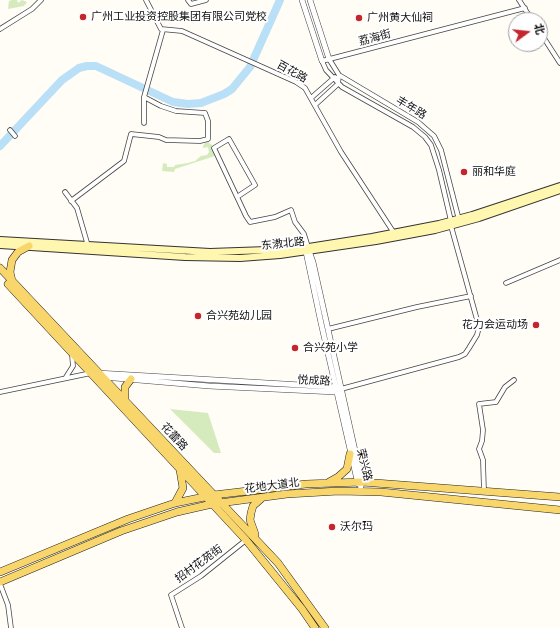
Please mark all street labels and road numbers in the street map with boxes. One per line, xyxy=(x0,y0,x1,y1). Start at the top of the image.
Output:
street label: 荔海街 xyxy=(357,27,393,49)
street label: 百花路 xyxy=(274,58,310,86)
street label: 丰年路 xyxy=(393,94,429,122)
street label: 东漖北路 xyxy=(260,235,306,253)
street label: 悦成路 xyxy=(297,374,331,388)
street label: 花蕾路 xyxy=(158,420,190,454)
street label: 荣兴路 xyxy=(354,447,374,483)
street label: 花地大道北 xyxy=(244,476,300,496)
street label: 招村花苑街 xyxy=(173,542,225,586)

